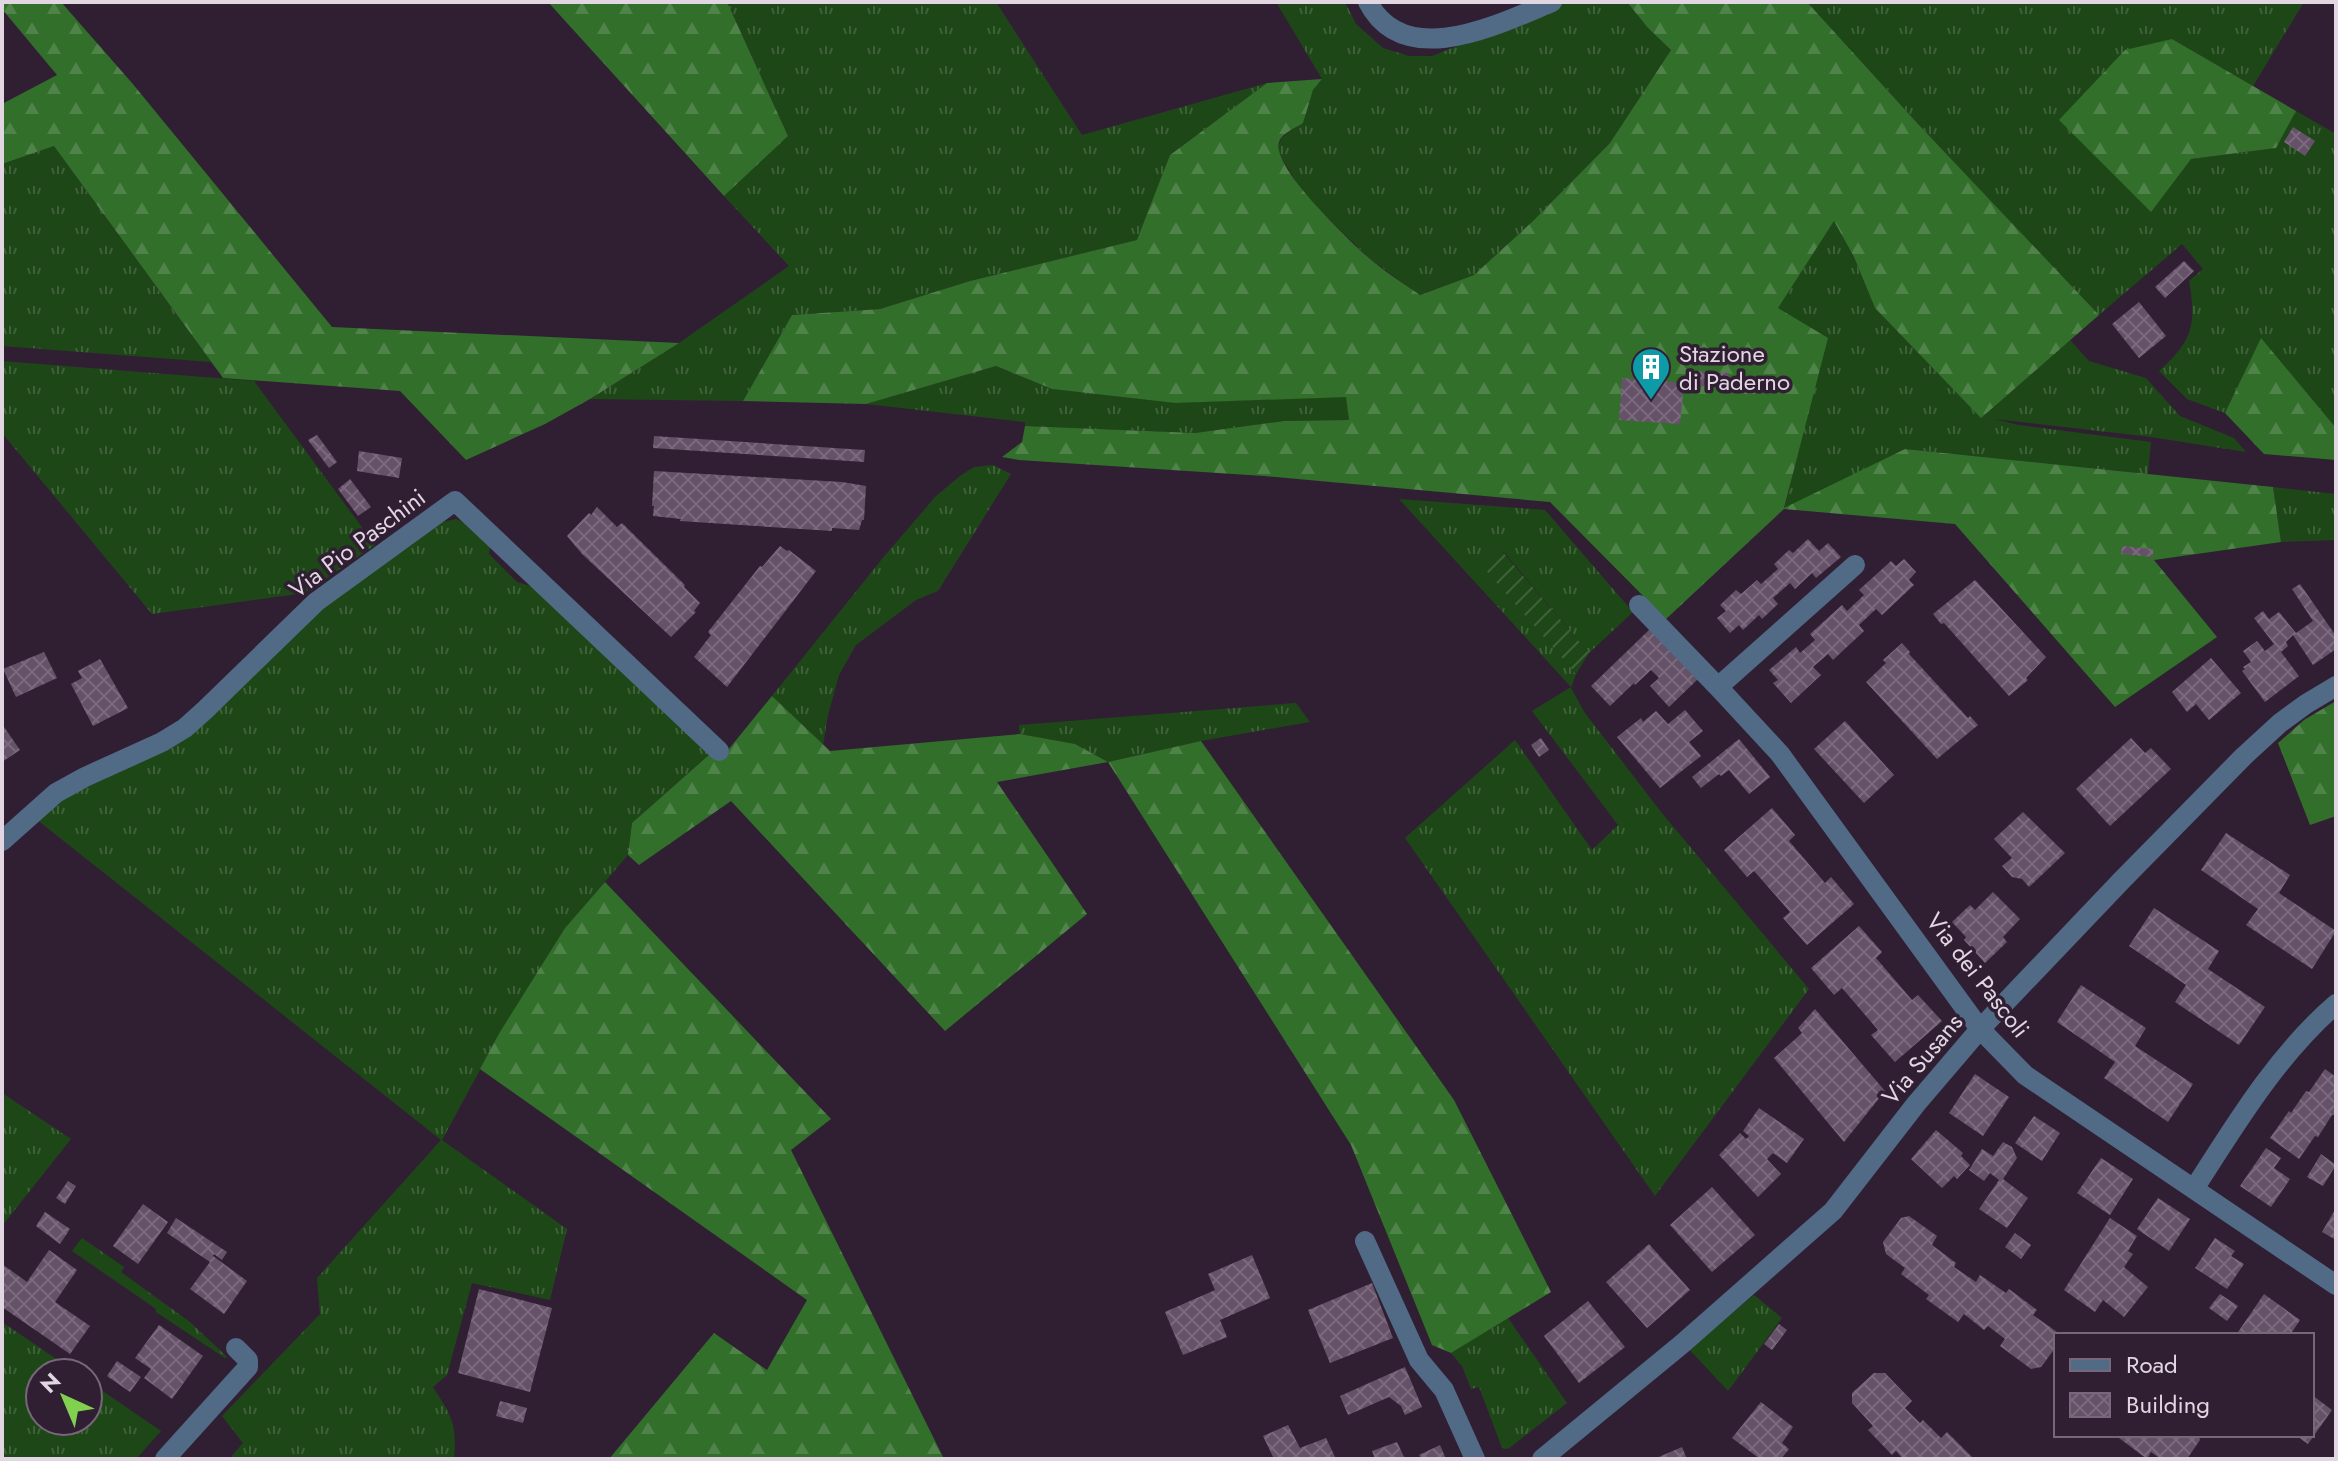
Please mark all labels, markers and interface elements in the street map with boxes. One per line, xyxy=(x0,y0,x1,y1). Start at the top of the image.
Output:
place label: Stazione di Paderno xyxy=(1679,336,1790,399)
building icon: Stazione di Paderno xyxy=(1630,346,1672,401)
street label: Via Pio Paschini xyxy=(281,480,433,606)
street label: Via dei Pascoli xyxy=(1918,905,2038,1045)
street label: Via Susans xyxy=(1873,1006,1971,1112)
legend xyxy=(2054,1333,2314,1437)
text: Road xyxy=(2126,1347,2178,1382)
north arrow xyxy=(24,1357,104,1437)
text: N xyxy=(33,1365,68,1400)
text: Building xyxy=(2126,1387,2210,1422)

